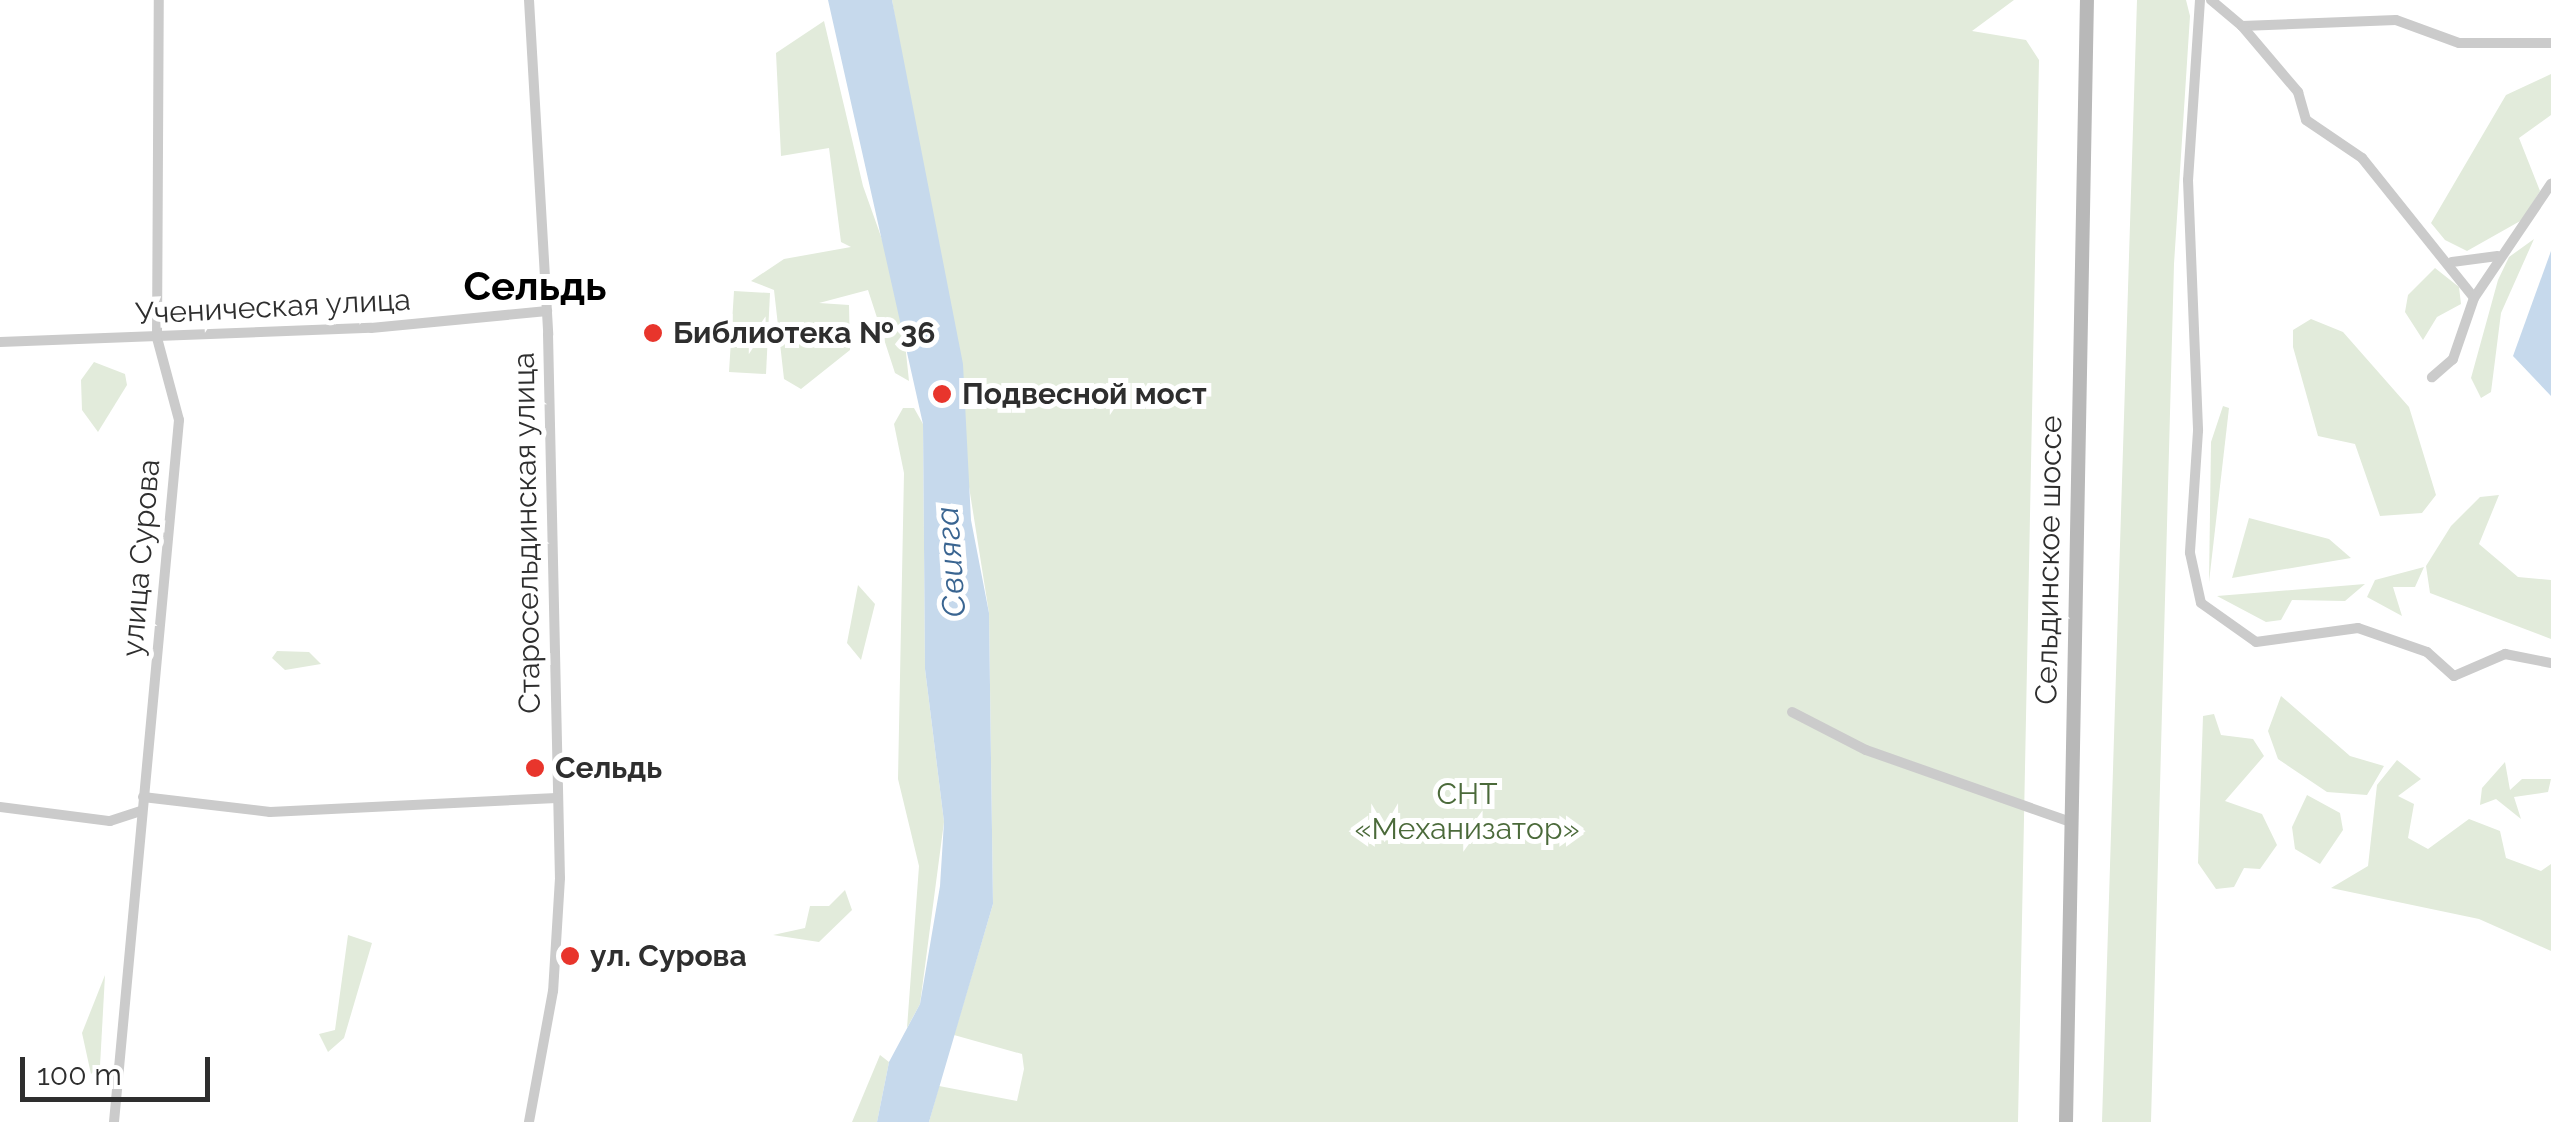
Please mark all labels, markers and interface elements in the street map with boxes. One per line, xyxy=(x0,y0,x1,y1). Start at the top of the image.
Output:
district label: Сельдь xyxy=(464,262,606,310)
street label: Ученическая улица xyxy=(134,282,412,332)
place label: Библиотека № 36 xyxy=(673,315,936,351)
marker: Библиотека № 36 xyxy=(642,322,664,344)
street label: Старосельдинская улица xyxy=(506,352,548,714)
place label: Подвесной мост xyxy=(962,376,1207,412)
marker: Подвесной мост xyxy=(931,383,953,405)
street label: Сельдинское шоссе xyxy=(2028,415,2070,705)
street label: улица Сурова xyxy=(114,458,168,658)
water label: Свияга xyxy=(928,505,974,619)
place label: Сельдь xyxy=(555,750,662,786)
marker: Сельдь xyxy=(524,757,546,779)
park label: СНТ «Механизатор» xyxy=(1354,776,1580,846)
place label: ул. Сурова xyxy=(590,938,747,974)
marker: ул. Сурова xyxy=(559,945,581,967)
scale bar xyxy=(25,1037,215,1099)
text: 100 m xyxy=(37,1057,122,1092)

